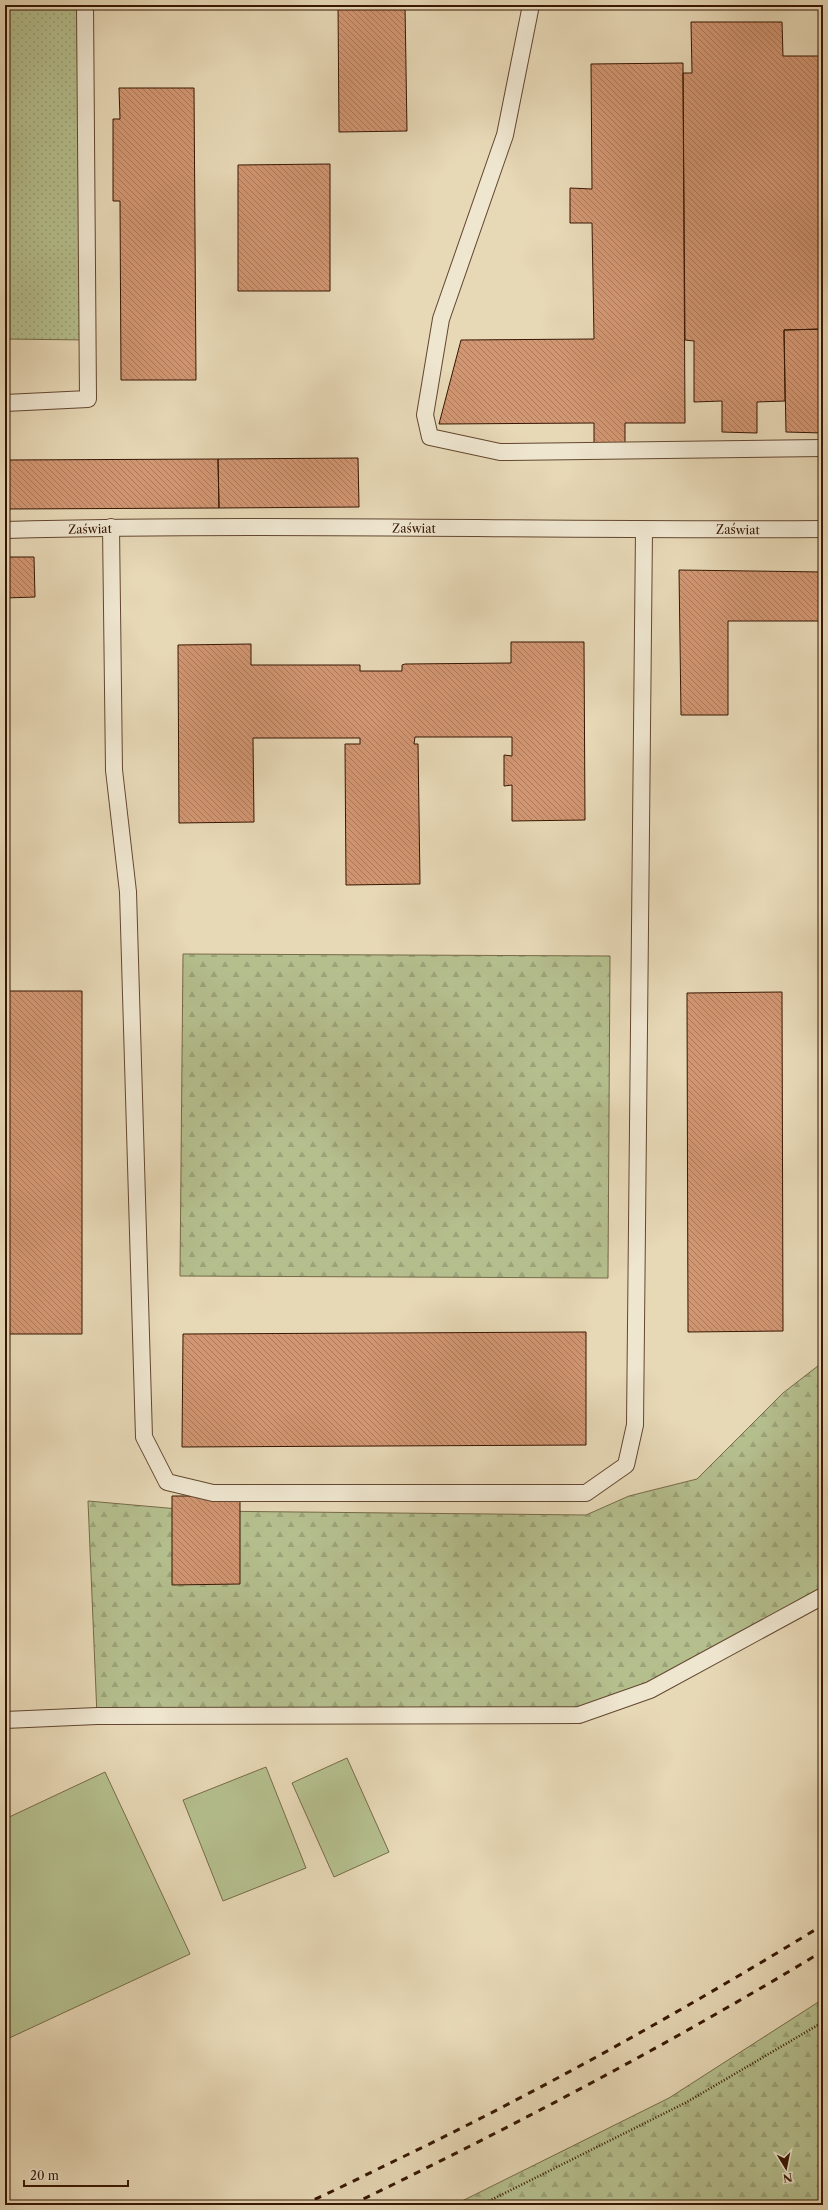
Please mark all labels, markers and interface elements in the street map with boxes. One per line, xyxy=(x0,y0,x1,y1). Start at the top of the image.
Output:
street label: Zaświat xyxy=(68,520,113,536)
street label: Zaświat xyxy=(392,520,437,535)
street label: Zaświat xyxy=(716,522,761,537)
north arrow xyxy=(766,2148,806,2188)
scale bar xyxy=(24,2162,128,2188)
text: 20 m xyxy=(30,2168,59,2183)
text: N xyxy=(781,2170,794,2186)

